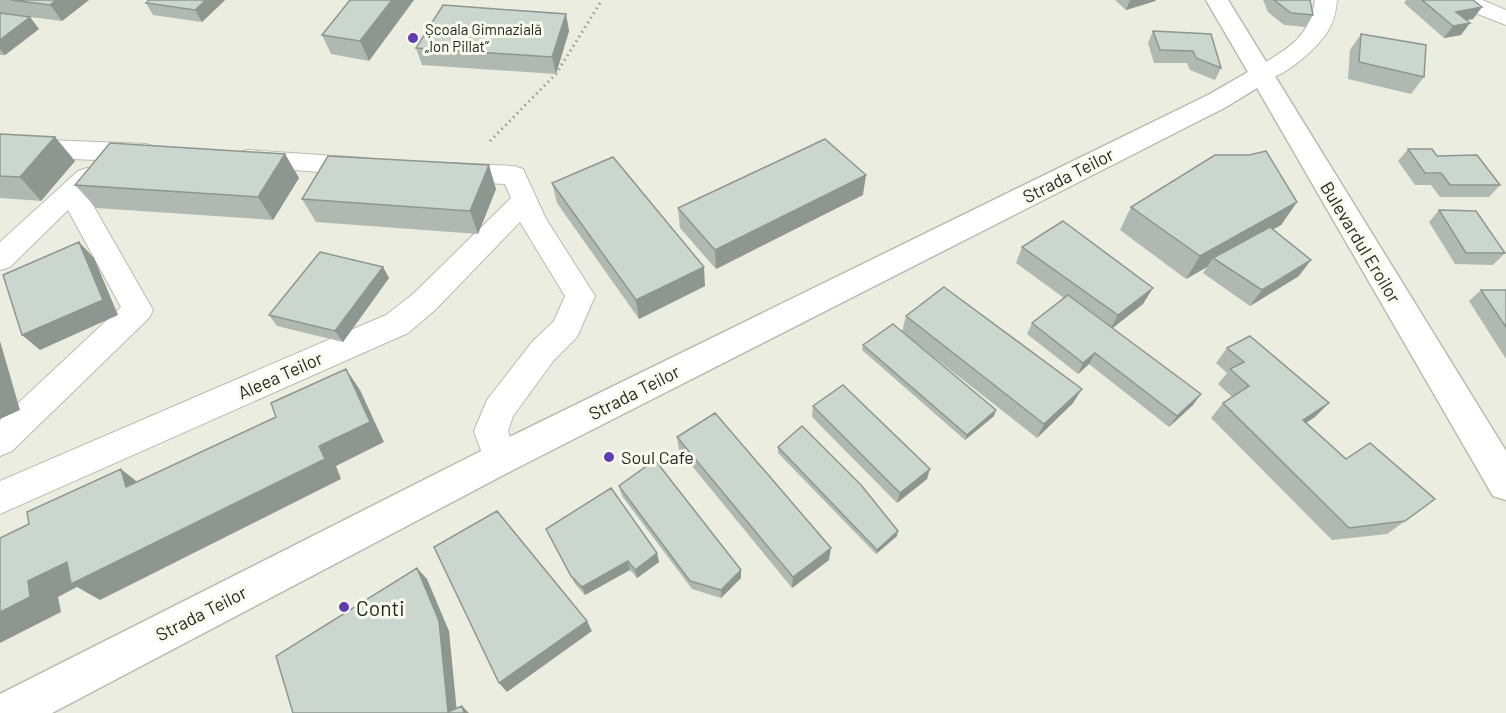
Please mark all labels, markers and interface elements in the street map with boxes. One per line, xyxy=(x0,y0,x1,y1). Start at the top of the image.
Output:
place label: Școala Gimnazială „Ion Pillat” xyxy=(425,20,542,55)
marker: Școala Gimnazială „Ion Pillat” xyxy=(406,31,420,45)
street label: Strada Teilor xyxy=(1019,143,1118,207)
street label: Bulevardul Eroilor xyxy=(1316,177,1406,307)
street label: Aleea Teilor xyxy=(234,346,326,403)
street label: Strada Teilor xyxy=(585,360,684,424)
place label: Soul Cafe xyxy=(621,446,694,468)
marker: Soul Cafe xyxy=(602,450,616,464)
street label: Strada Teilor xyxy=(152,581,251,645)
place label: Conti xyxy=(356,595,405,620)
marker: Conti xyxy=(337,600,351,614)

